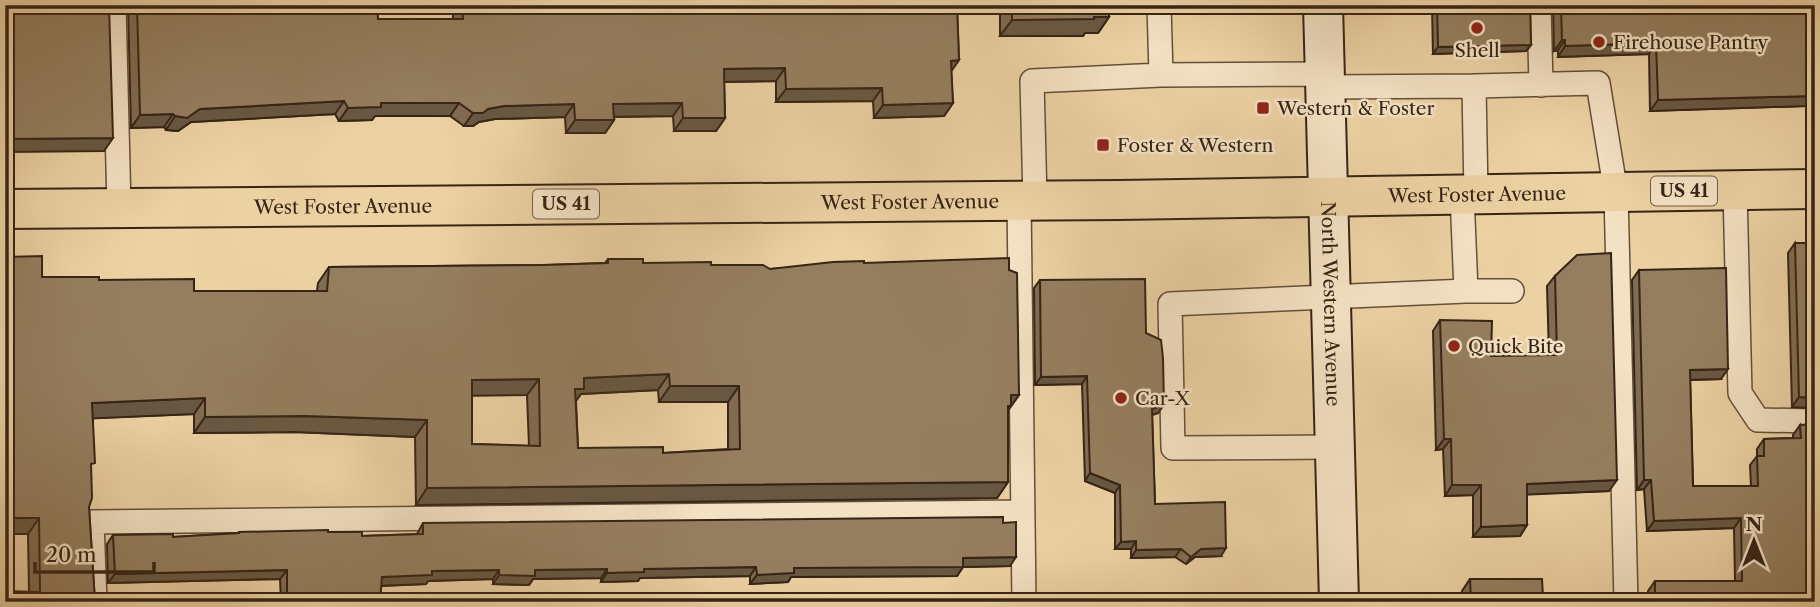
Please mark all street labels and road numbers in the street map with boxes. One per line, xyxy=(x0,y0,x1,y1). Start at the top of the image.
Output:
road number: US 41 xyxy=(1651,176,1717,206)
street label: West Foster Avenue xyxy=(1387,181,1566,207)
street label: West Foster Avenue xyxy=(820,189,999,214)
road number: US 41 xyxy=(533,190,599,218)
street label: West Foster Avenue xyxy=(253,194,432,218)
street label: North Western Avenue xyxy=(1317,201,1345,407)

